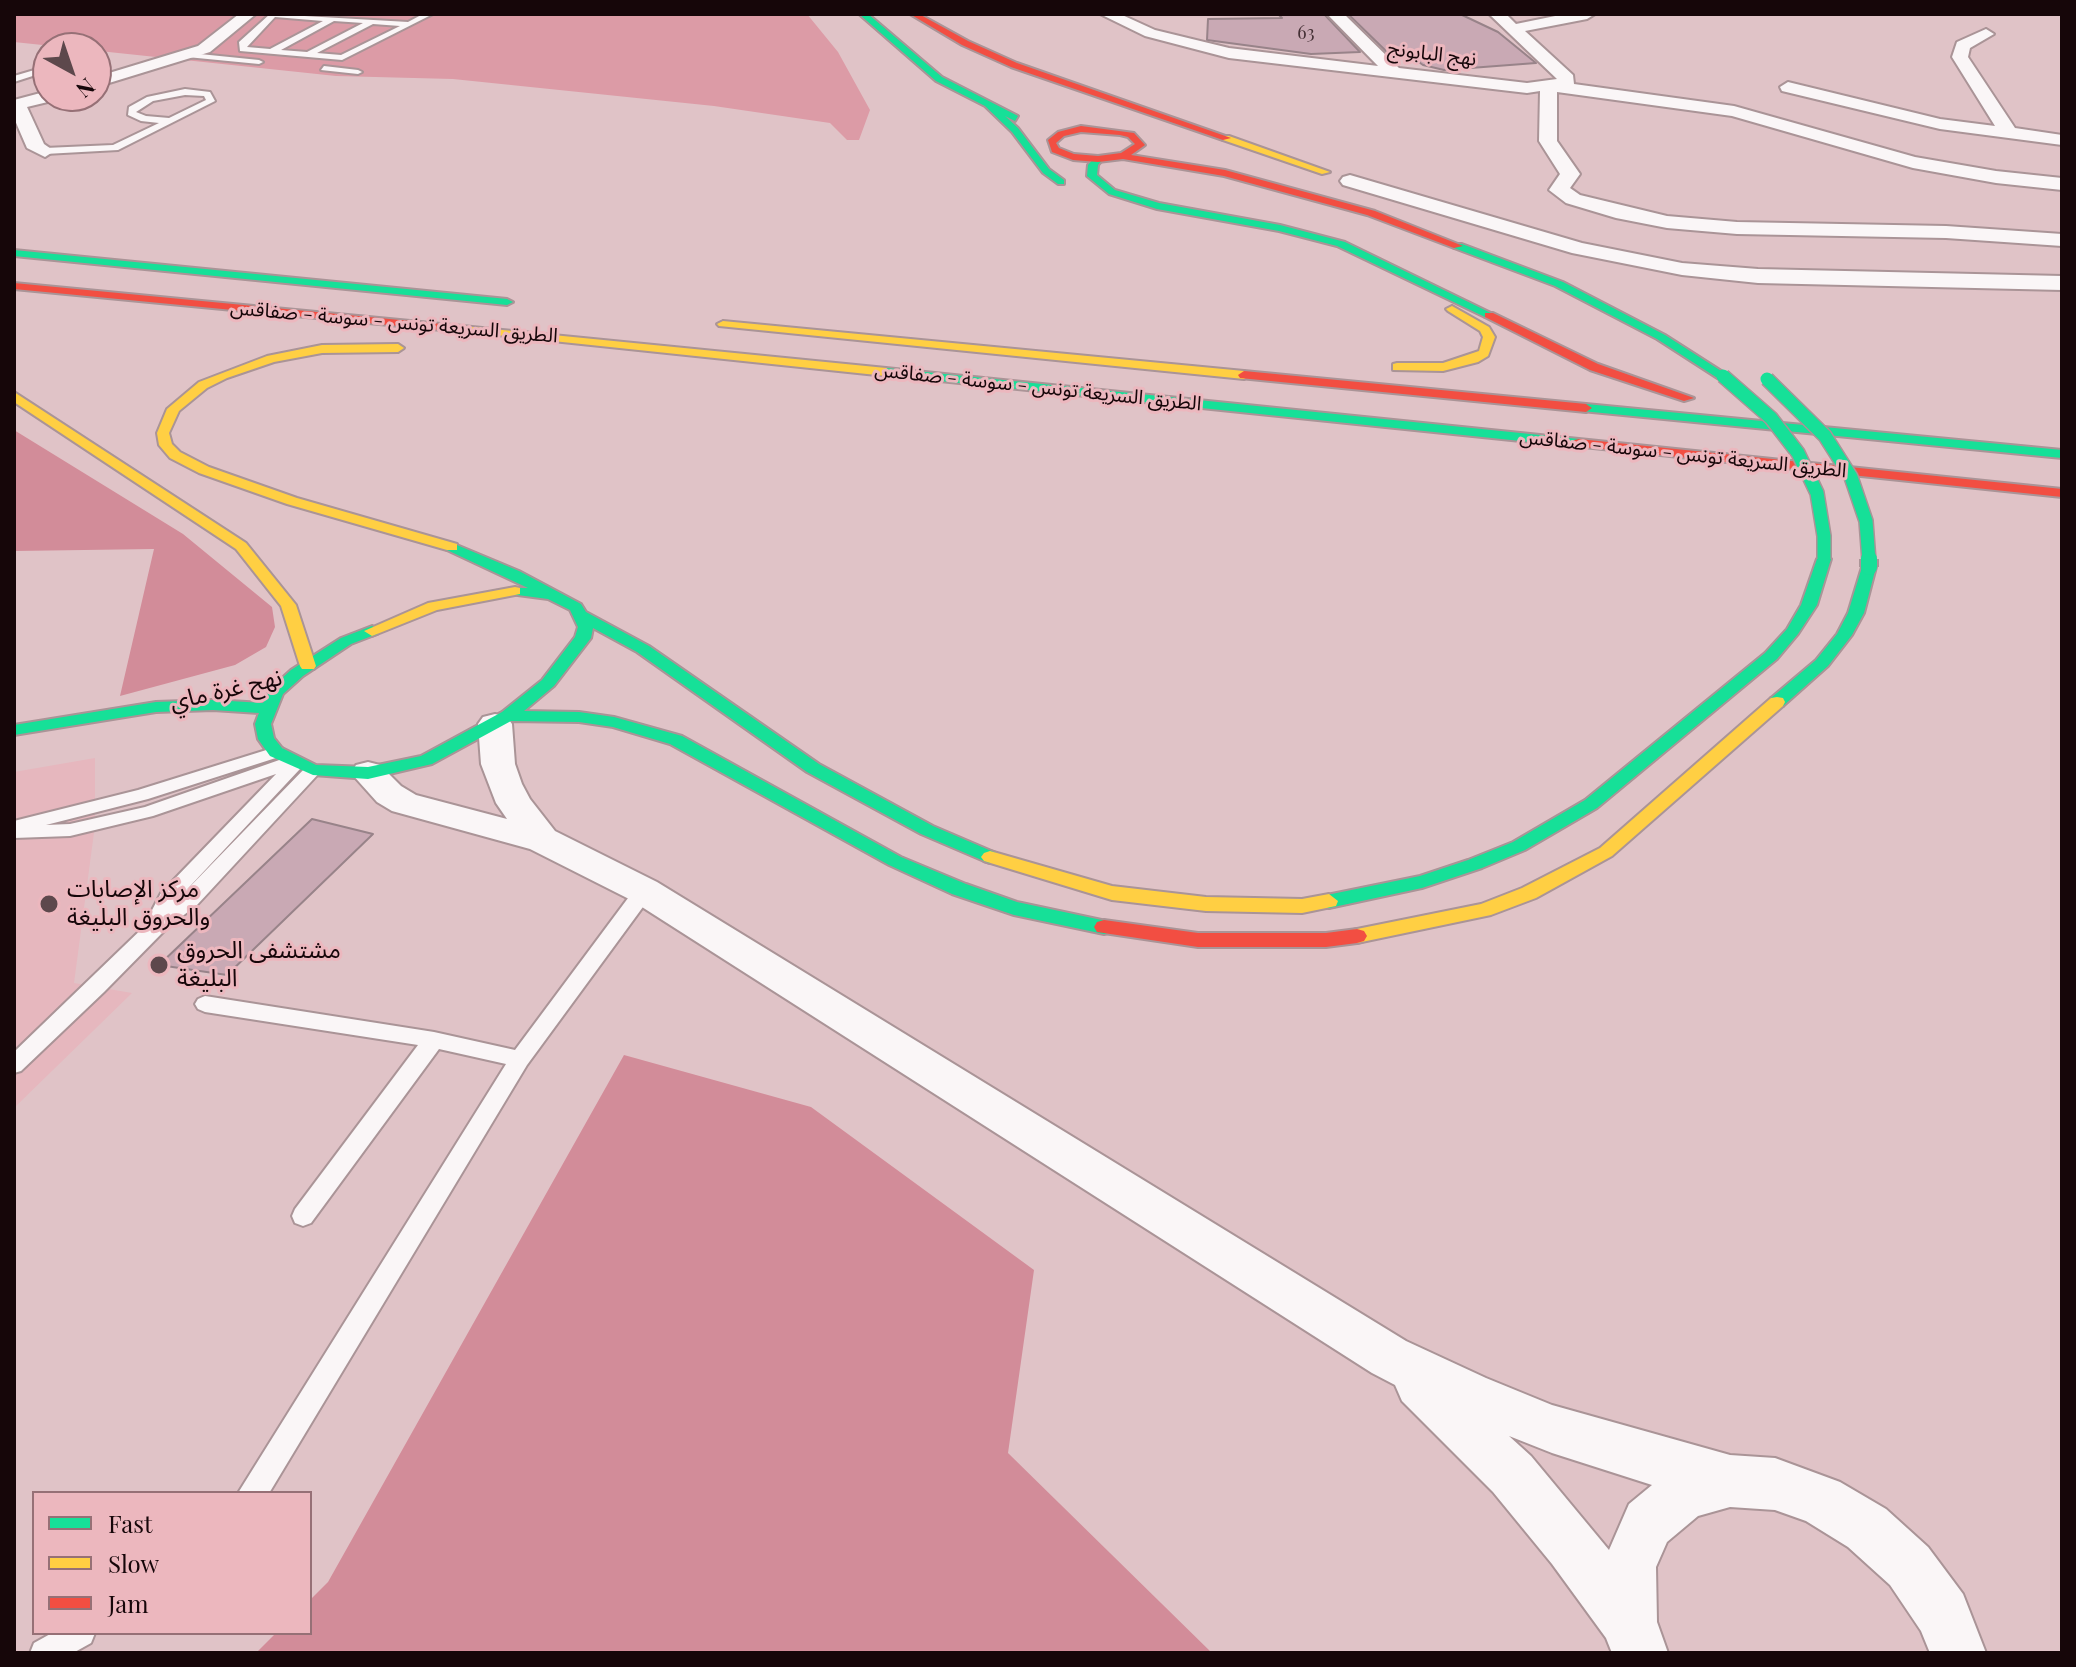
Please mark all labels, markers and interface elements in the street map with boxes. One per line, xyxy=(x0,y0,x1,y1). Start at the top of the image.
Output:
house number: 63 xyxy=(1297,22,1315,44)
north arrow xyxy=(32,32,112,112)
street label: نهج البابونج xyxy=(1386,37,1478,71)
text: N xyxy=(70,72,102,105)
street label: الطريق السريعة تونس - سوسة - صفاقس xyxy=(229,296,559,348)
street label: الطريق السريعة تونس - سوسة - صفاقس xyxy=(873,358,1203,416)
street label: الطريق السريعة تونس - سوسة - صفاقس xyxy=(1518,425,1848,483)
street label: نهج غرة ماي xyxy=(167,663,285,717)
place label: مركز الإصابات والحروق البليغة xyxy=(67,876,210,932)
marker: مركز الإصابات والحروق البليغة xyxy=(38,893,60,915)
place label: مشتشفى الحروق البليغة xyxy=(177,937,341,993)
marker: مشتشفى الحروق البليغة xyxy=(148,954,170,976)
legend xyxy=(32,1491,312,1635)
text: Fast xyxy=(108,1507,153,1539)
text: Slow xyxy=(108,1547,159,1579)
text: Jam xyxy=(108,1587,149,1619)

